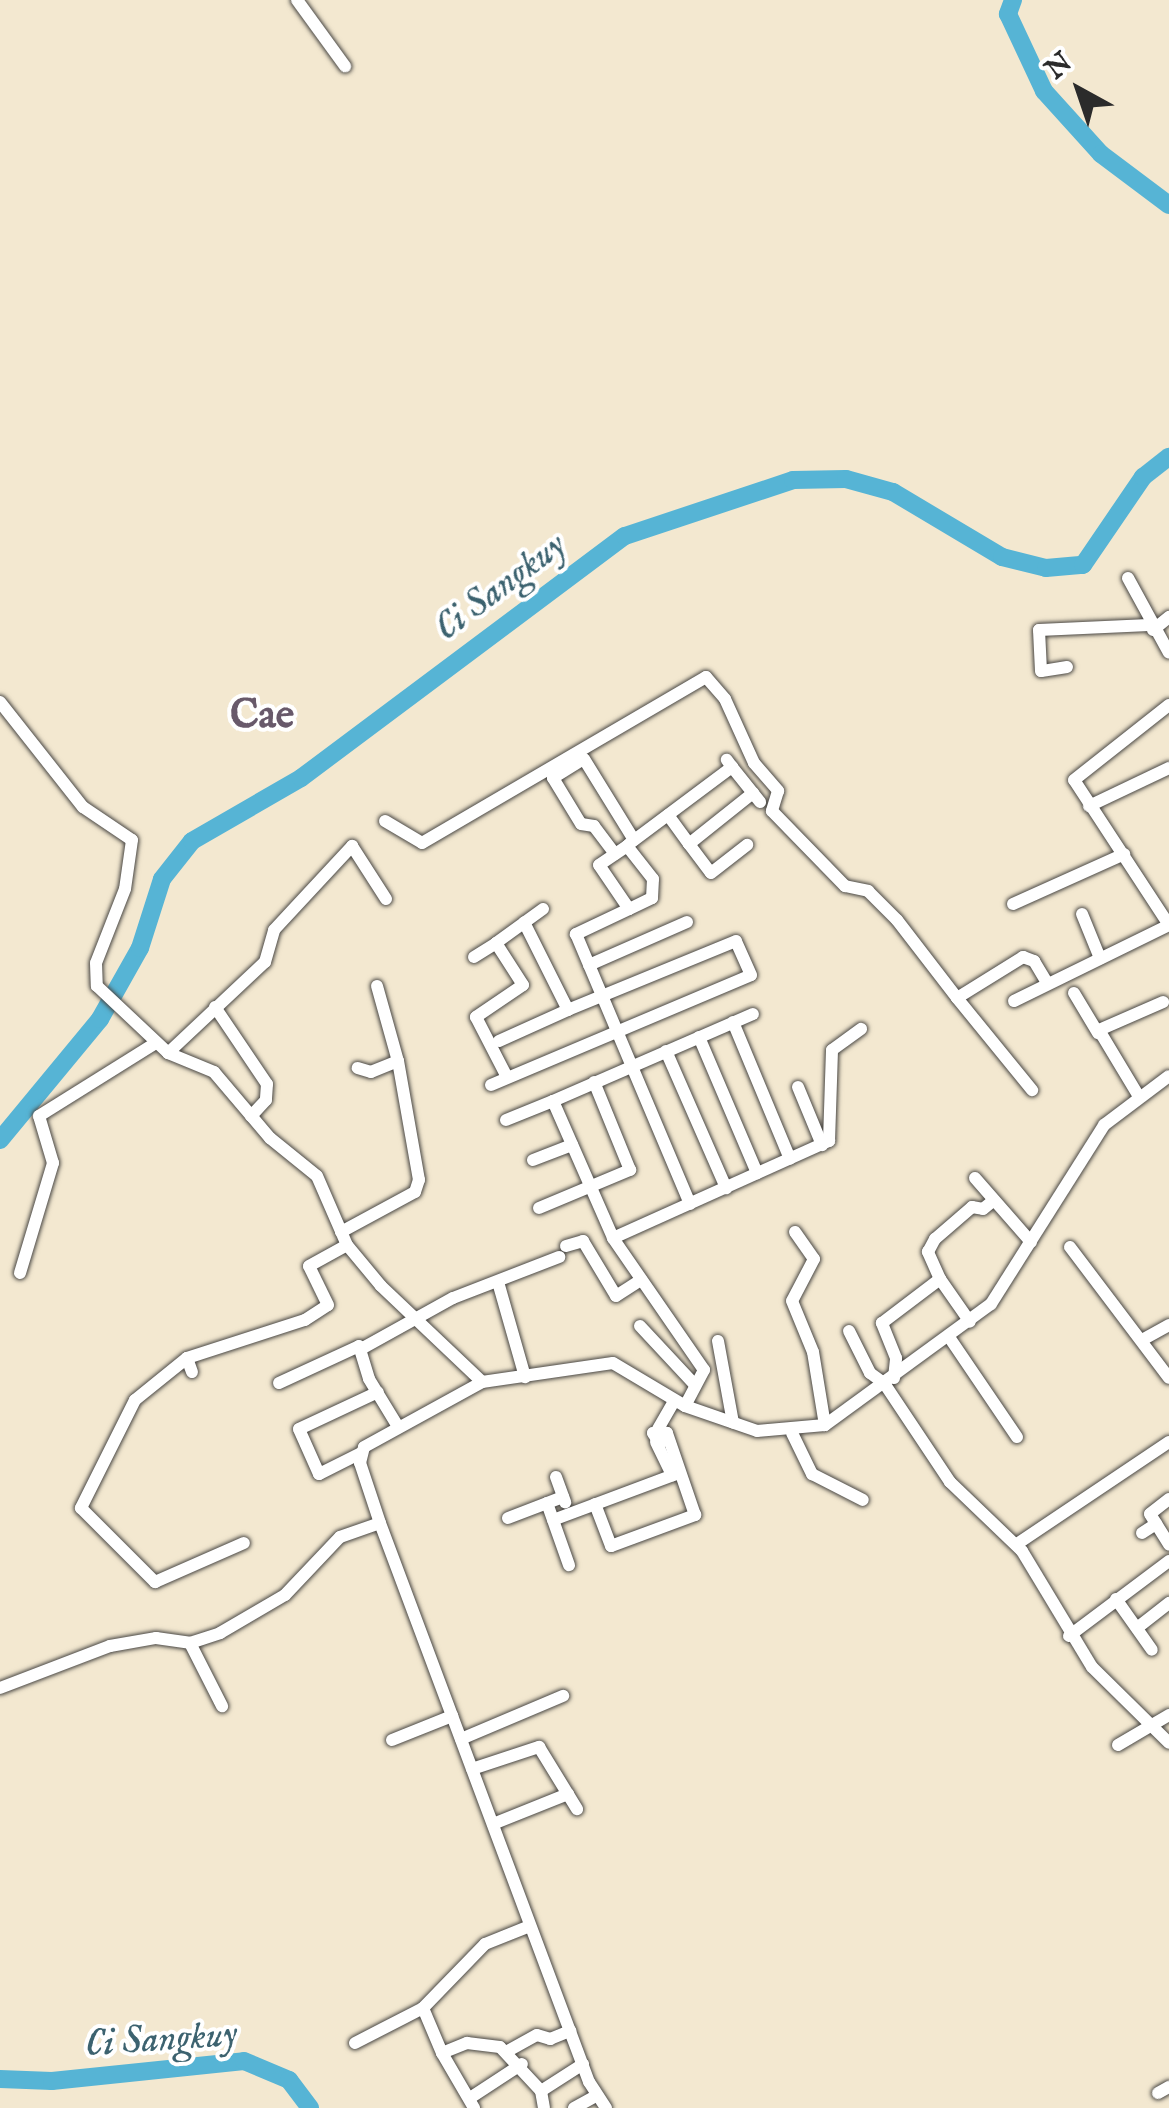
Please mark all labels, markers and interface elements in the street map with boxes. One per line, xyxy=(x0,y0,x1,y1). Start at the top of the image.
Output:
north arrow xyxy=(1029,40,1129,140)
text: N xyxy=(1039,45,1080,88)
water label: Ci Sangkuy xyxy=(426,524,576,652)
district label: Cae xyxy=(230,693,294,741)
water label: Ci Sangkuy xyxy=(83,2013,239,2069)

